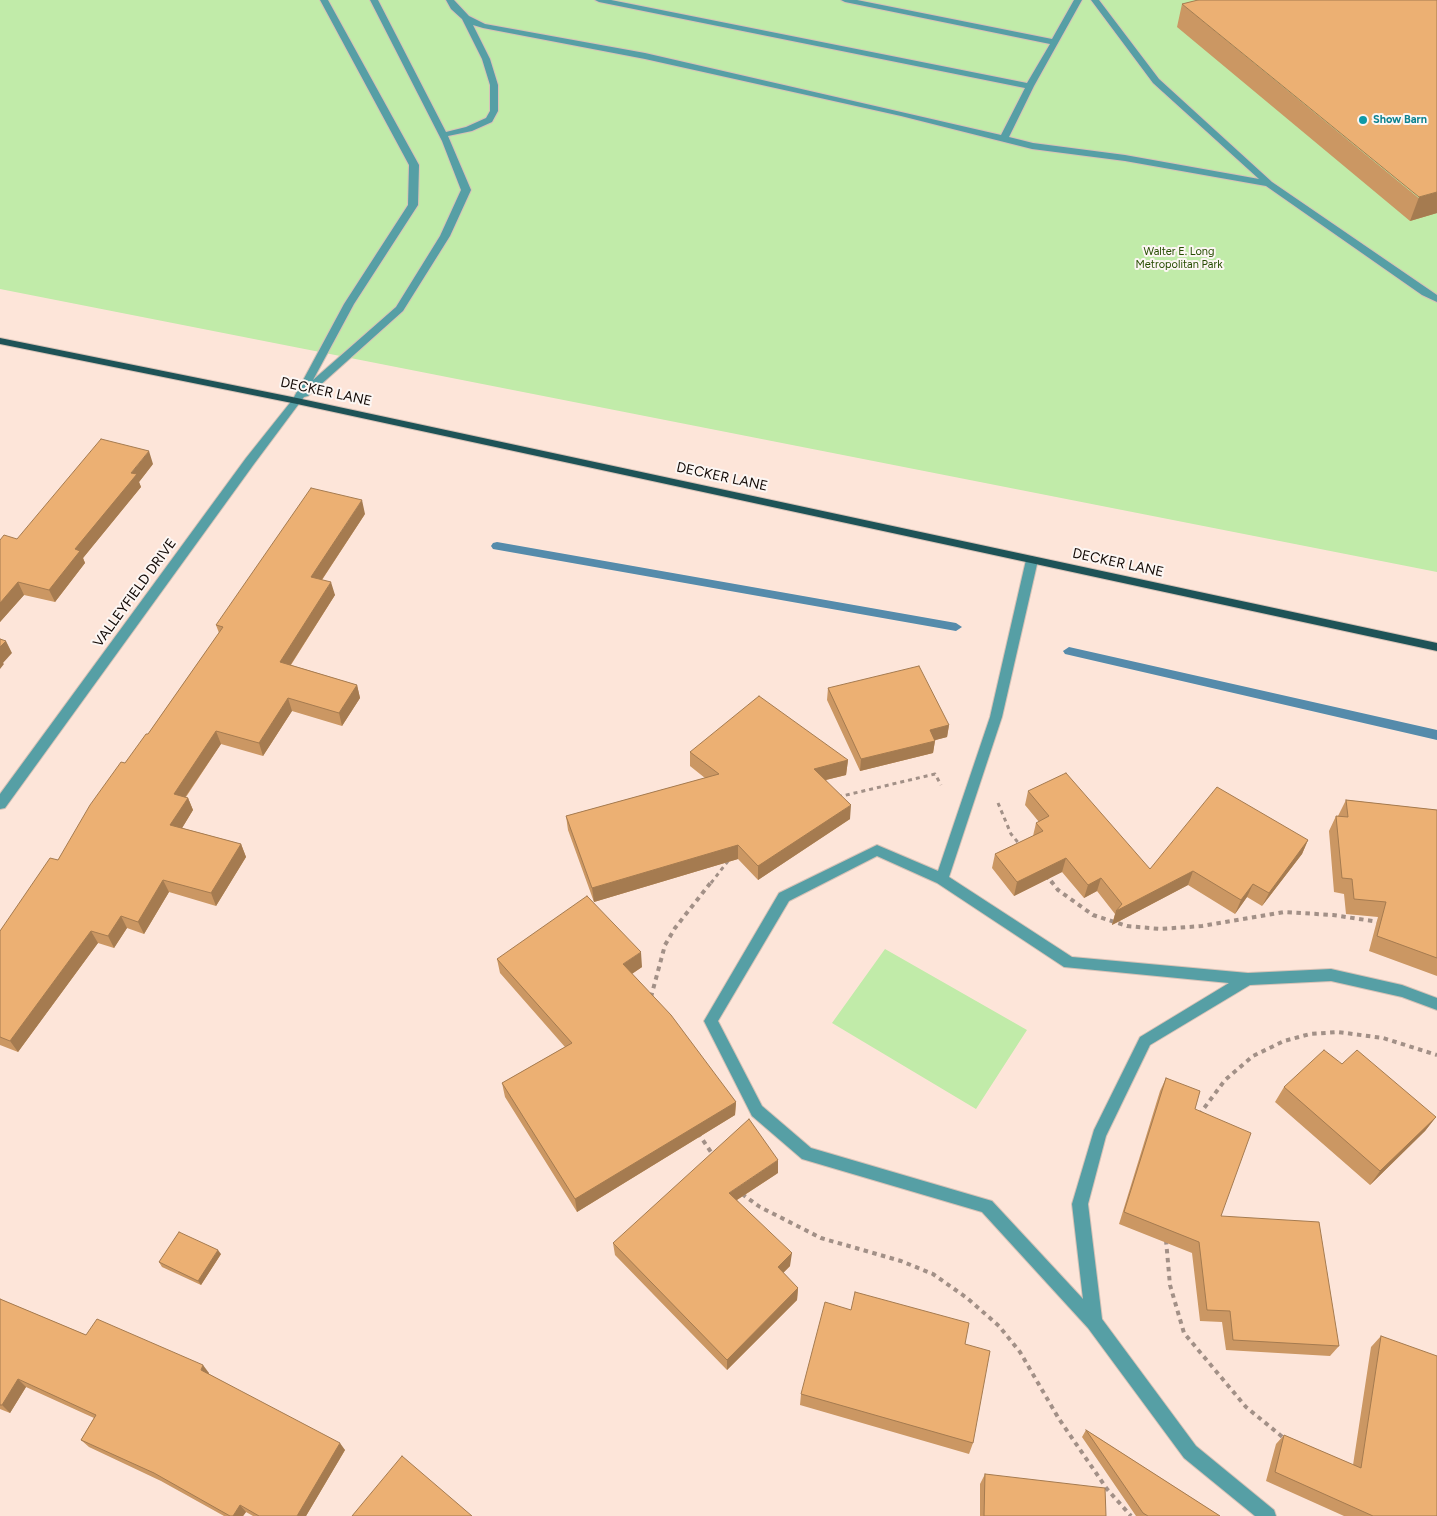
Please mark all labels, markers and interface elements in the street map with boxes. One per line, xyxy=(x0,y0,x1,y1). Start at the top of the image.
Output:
place label: Show Barn xyxy=(1373,113,1427,127)
marker: Show Barn xyxy=(1357,114,1369,126)
park label: Walter E. Long Metropolitan Park xyxy=(1136,245,1222,271)
street label: DECKER LANE xyxy=(279,374,373,410)
street label: DECKER LANE xyxy=(675,459,769,495)
street label: VALLEYFIELD DRIVE xyxy=(90,535,180,651)
street label: DECKER LANE xyxy=(1071,545,1165,581)

